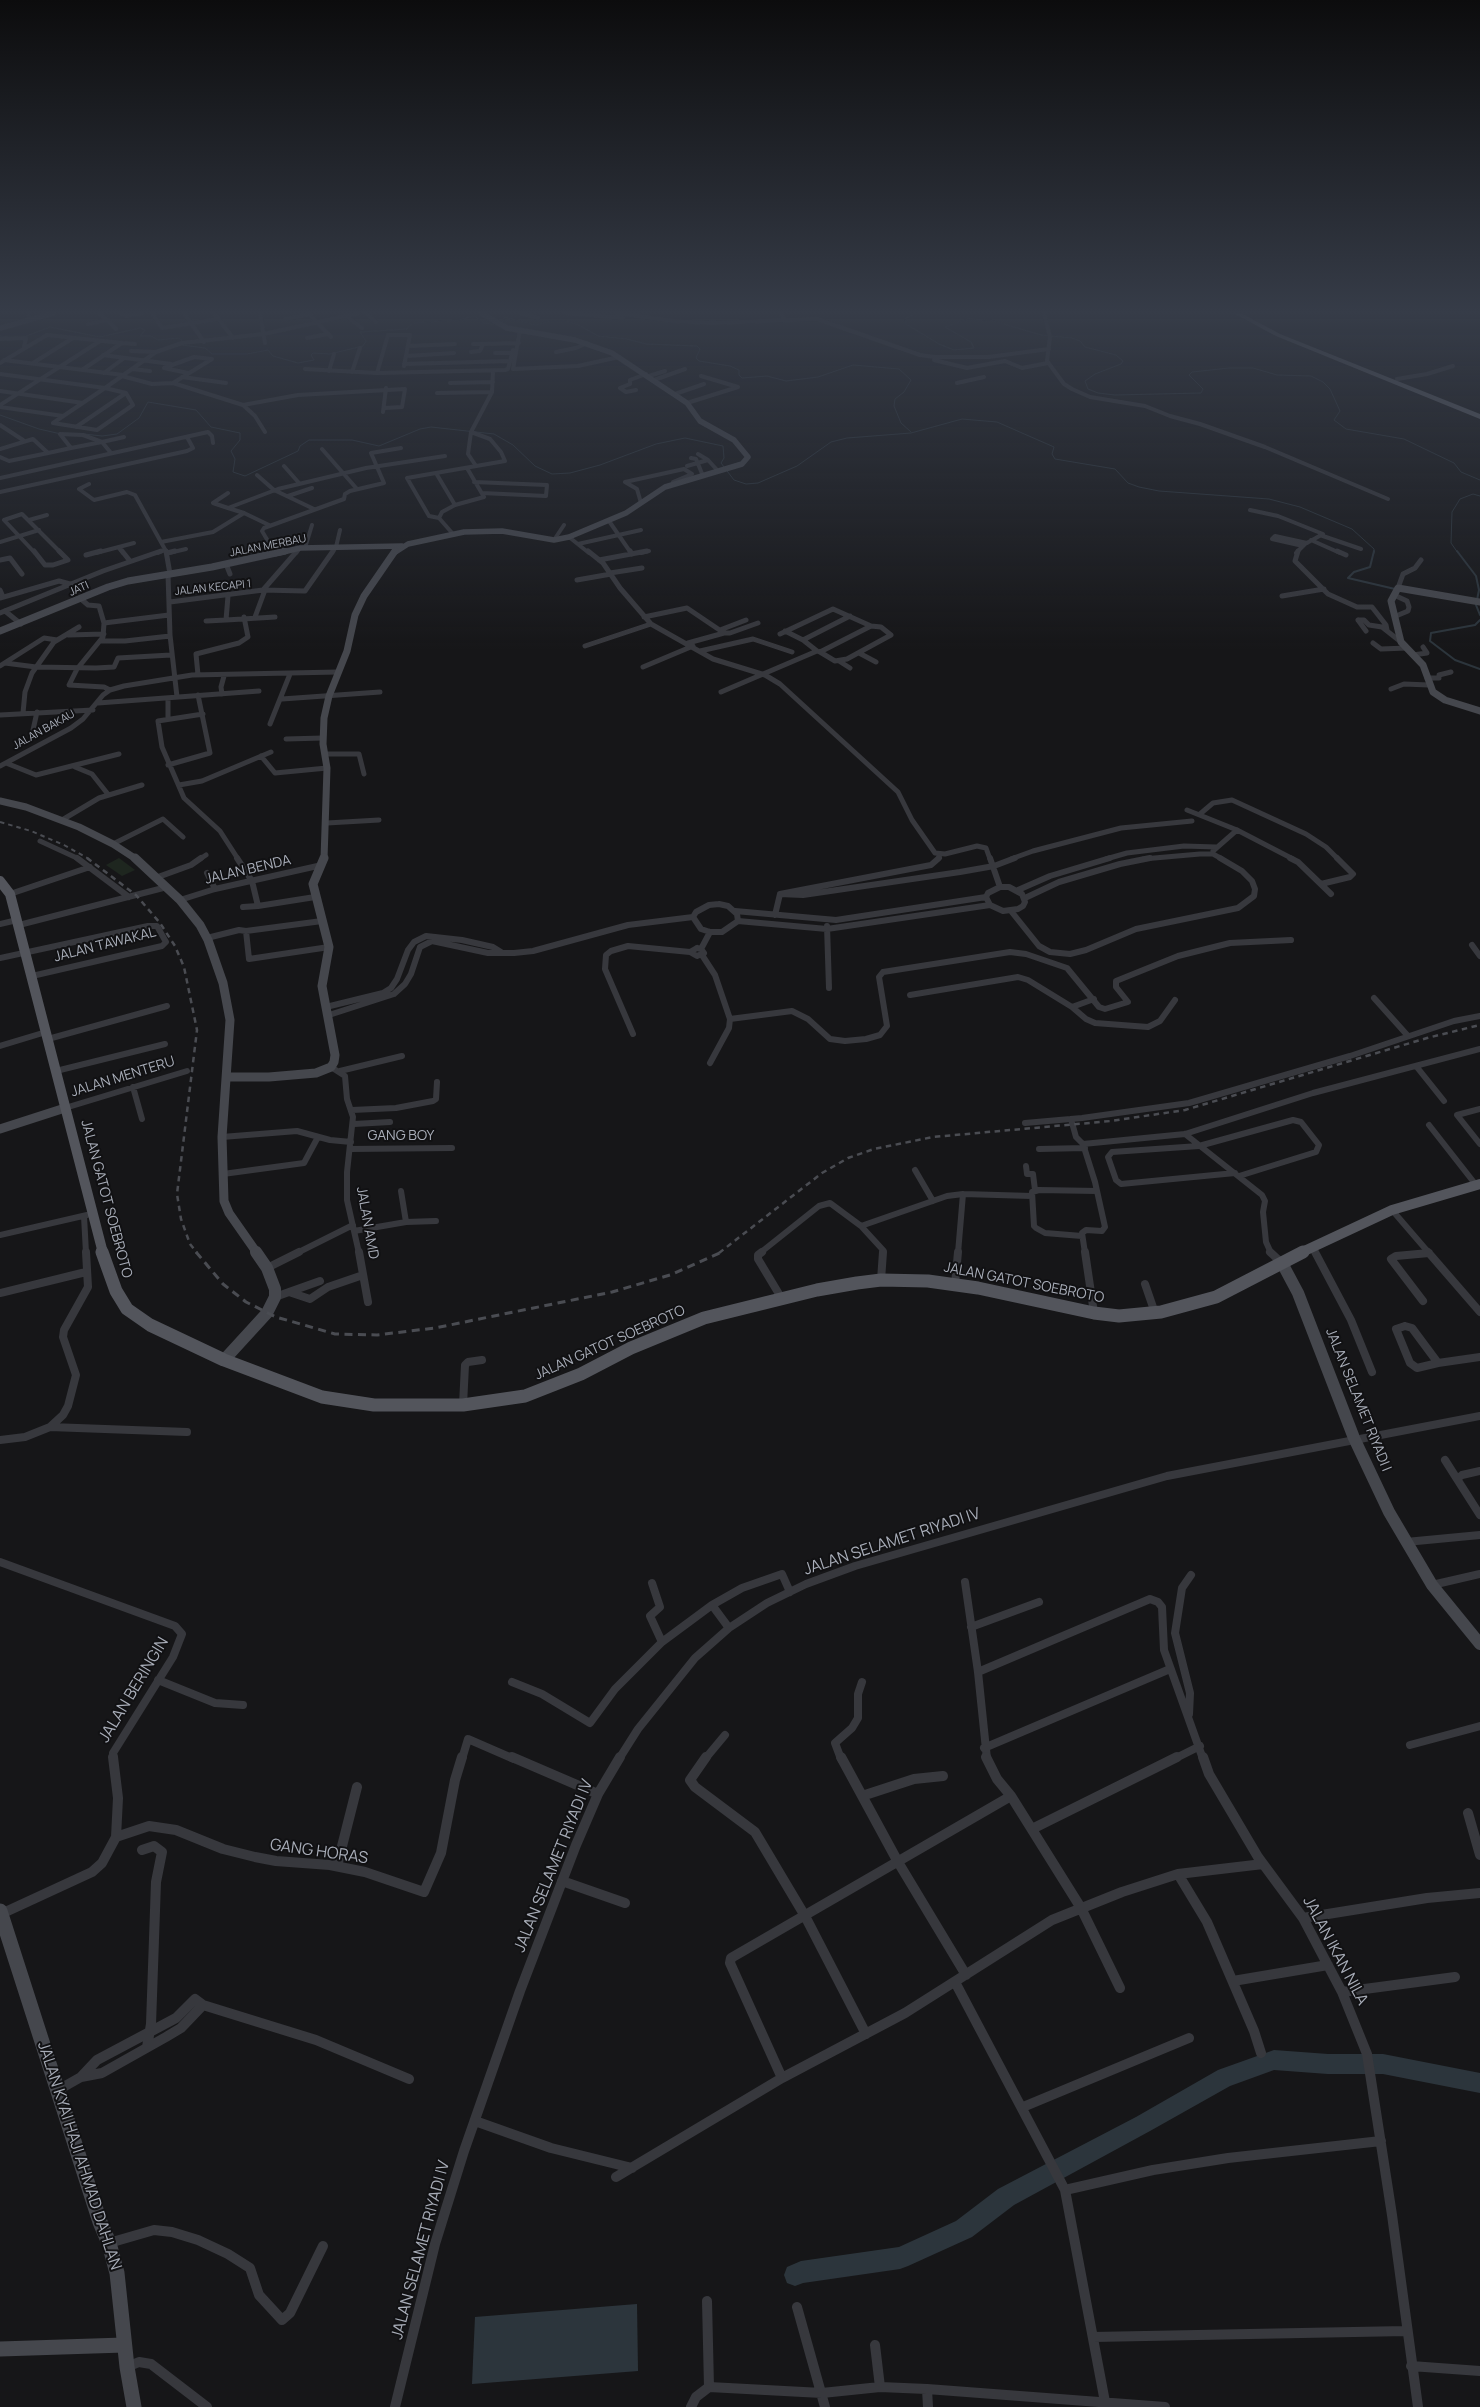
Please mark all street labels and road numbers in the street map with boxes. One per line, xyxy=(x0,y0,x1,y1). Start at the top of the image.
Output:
street label: JALAN MERBAU xyxy=(229,532,307,560)
street label: JALAN KECAPI 1 xyxy=(174,577,252,599)
street label: JATI xyxy=(67,579,91,599)
street label: JALAN BAKAU xyxy=(11,708,77,752)
street label: JALAN BENDA xyxy=(203,852,293,888)
street label: JALAN TAWAKAL xyxy=(52,924,158,966)
street label: JALAN MENTERU xyxy=(69,1053,177,1101)
street label: JALAN GATOT SOEBROTO xyxy=(77,1118,135,1280)
street label: GANG BOY xyxy=(368,1128,434,1144)
street label: JALAN AMD xyxy=(352,1185,382,1261)
street label: JALAN GATOT SOEBROTO xyxy=(942,1259,1106,1307)
street label: JALAN GATOT SOEBROTO xyxy=(532,1302,688,1384)
street label: JALAN SELAMET RIYADI I xyxy=(1322,1326,1394,1474)
street label: JALAN SELAMET RIYADI IV xyxy=(801,1504,983,1580)
street label: JALAN BERINGIN xyxy=(95,1634,173,1746)
street label: JALAN SELAMET RIYADI IV xyxy=(511,1777,597,1955)
street label: GANG HORAS xyxy=(269,1836,369,1868)
street label: JALAN IKAN NILA xyxy=(1298,1893,1372,2009)
street label: JALAN KYAI HAJI AHMAD DAHLAN xyxy=(33,2039,125,2273)
street label: JALAN SELAMET RIYADI IV xyxy=(388,2158,454,2342)

